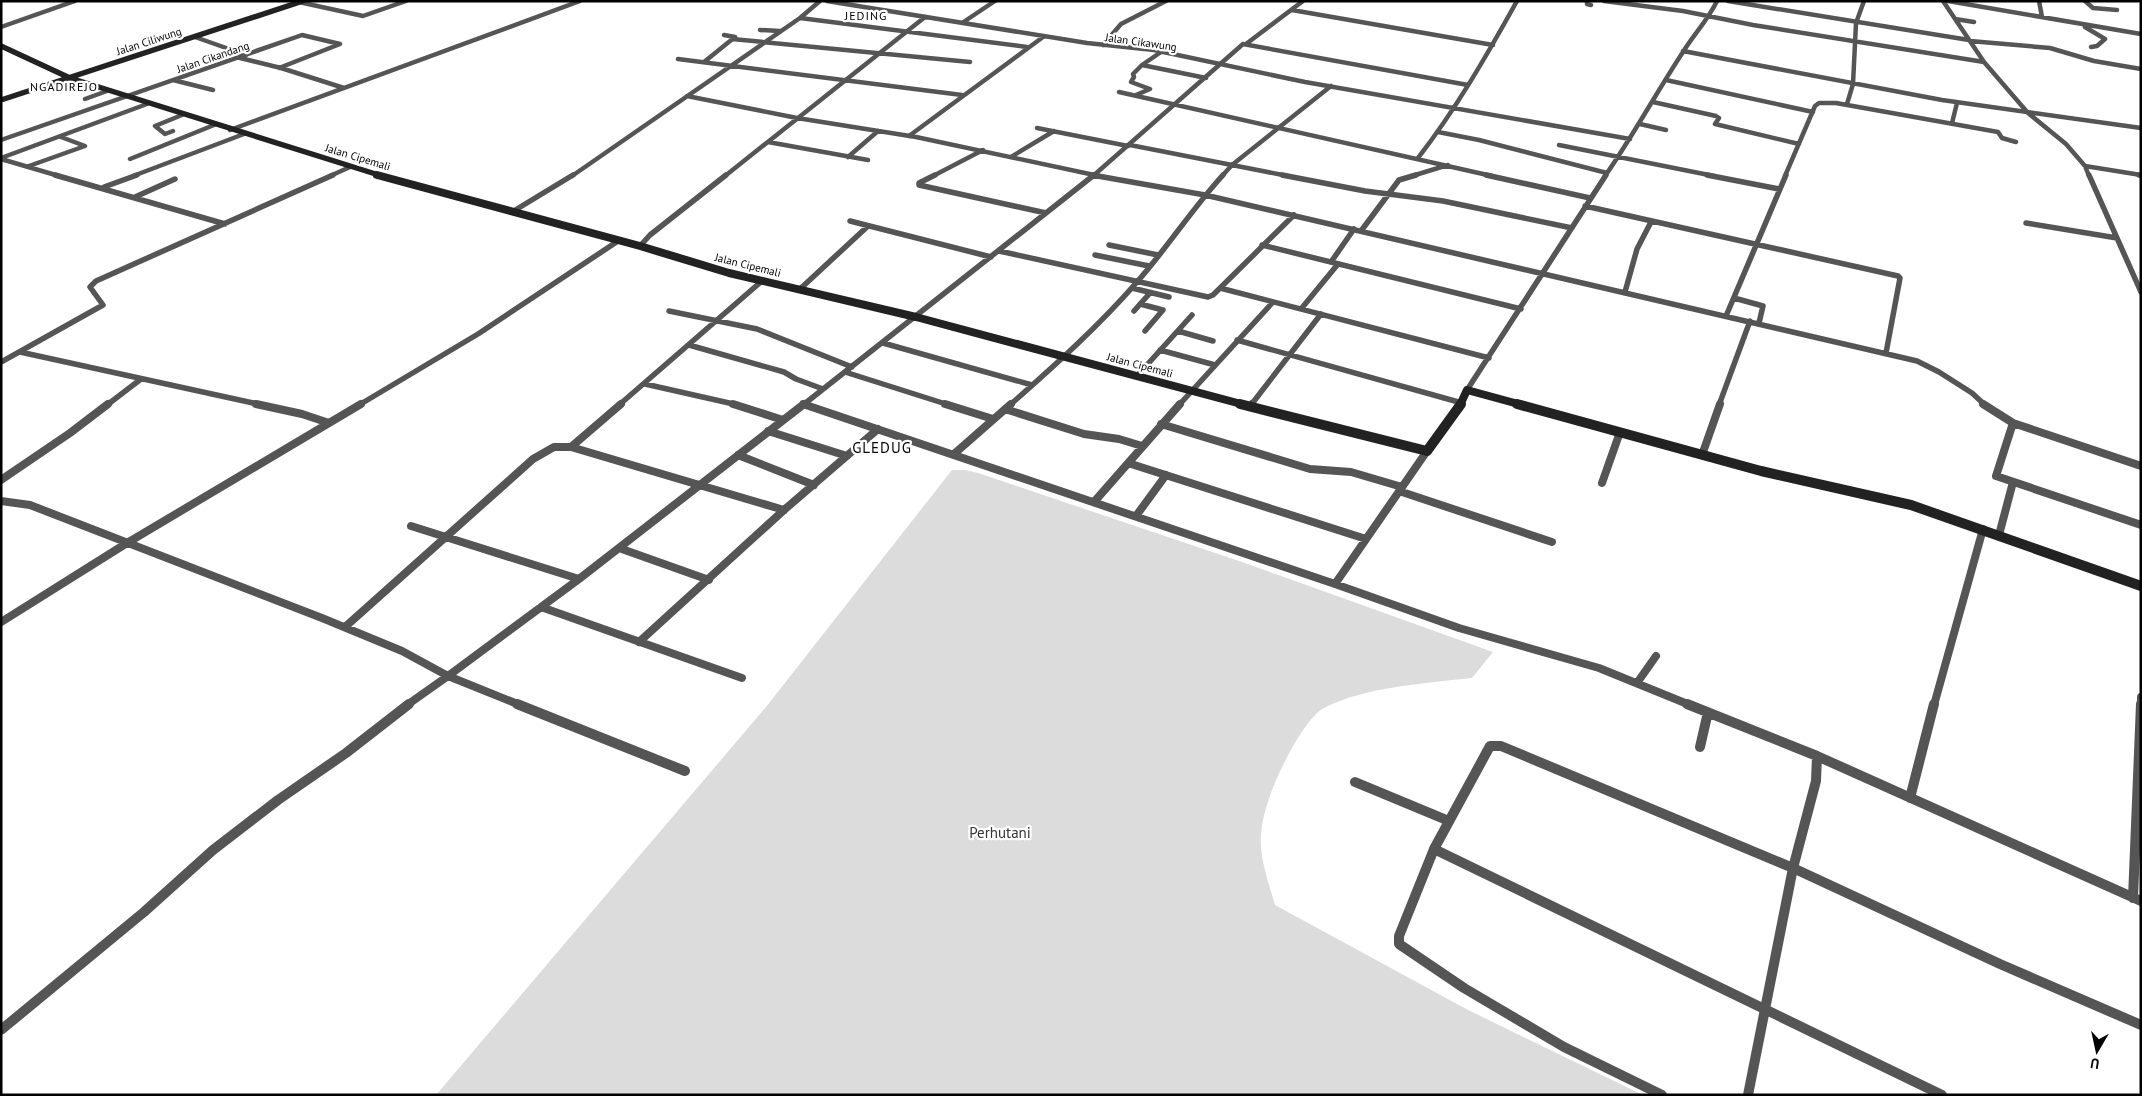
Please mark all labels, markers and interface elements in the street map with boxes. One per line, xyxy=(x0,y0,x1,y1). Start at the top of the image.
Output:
district label: JEDING xyxy=(844,8,887,23)
street label: Jalan Ciliwung xyxy=(114,24,183,58)
street label: Jalan Cikawung xyxy=(1103,30,1178,54)
street label: Jalan Cikandang xyxy=(174,38,251,76)
district label: NGADIREJO xyxy=(30,79,98,94)
street label: Jalan Cipemali xyxy=(323,140,392,174)
street label: Jalan Cipemali xyxy=(713,250,783,280)
street label: Jalan Cipemali xyxy=(1105,349,1175,381)
district label: GLEDUG xyxy=(852,438,912,457)
park label: Perhutani xyxy=(969,823,1031,842)
north arrow xyxy=(2072,1026,2122,1076)
text: U xyxy=(2089,1054,2101,1073)

